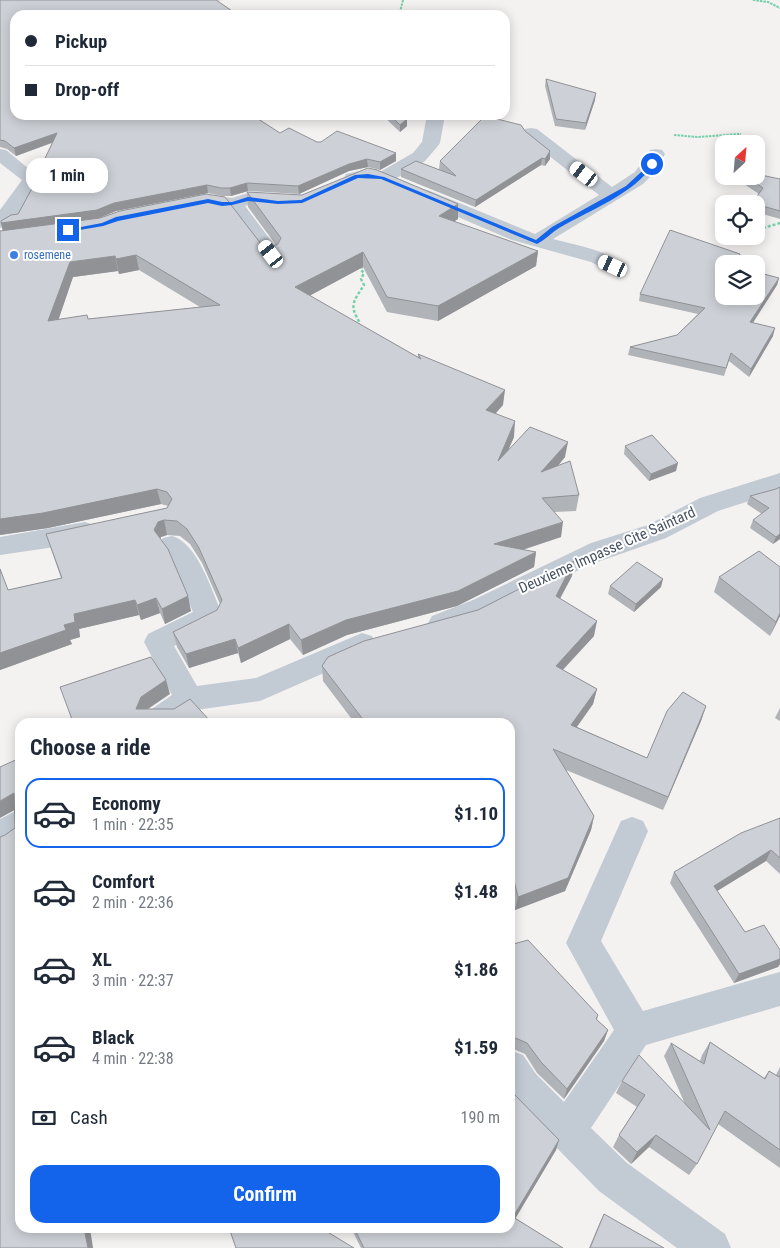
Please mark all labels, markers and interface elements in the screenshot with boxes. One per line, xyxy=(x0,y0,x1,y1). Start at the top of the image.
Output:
text: Pickup xyxy=(55,30,107,53)
text: Drop-off xyxy=(55,78,119,101)
north arrow xyxy=(715,135,765,185)
map controls xyxy=(715,135,765,305)
route start xyxy=(641,153,663,175)
callout: 1 min xyxy=(27,158,109,192)
car xyxy=(567,159,600,189)
text: 1 min xyxy=(49,166,85,185)
button: locate xyxy=(715,195,765,245)
route end xyxy=(57,219,79,241)
car xyxy=(255,238,286,270)
place label: rosemene xyxy=(24,248,71,262)
marker: rosemene xyxy=(8,249,20,261)
car xyxy=(596,253,629,279)
button: layers xyxy=(715,255,765,305)
street label: Deuxieme Impasse Cite Saintard xyxy=(516,503,698,597)
text: Choose a ride xyxy=(30,735,151,760)
icon: car xyxy=(32,791,77,836)
text: Economy xyxy=(92,792,161,815)
text: $1.10 xyxy=(454,802,498,825)
text: 1 min · 22:35 xyxy=(92,815,174,834)
icon: car xyxy=(32,869,77,914)
text: Comfort xyxy=(92,870,155,893)
text: $1.48 xyxy=(454,880,498,903)
text: 2 min · 22:36 xyxy=(92,893,174,912)
icon: car xyxy=(32,947,77,992)
text: XL xyxy=(92,948,112,971)
text: $1.86 xyxy=(454,958,498,981)
text: 3 min · 22:37 xyxy=(92,971,174,990)
icon: car xyxy=(32,1025,77,1070)
text: Black xyxy=(92,1026,134,1049)
text: $1.59 xyxy=(454,1036,498,1059)
text: 4 min · 22:38 xyxy=(92,1049,174,1068)
icon: cash xyxy=(30,1104,58,1132)
text: Cash xyxy=(70,1106,108,1129)
text: 190 m xyxy=(461,1108,500,1127)
button: Confirm xyxy=(30,1165,500,1223)

